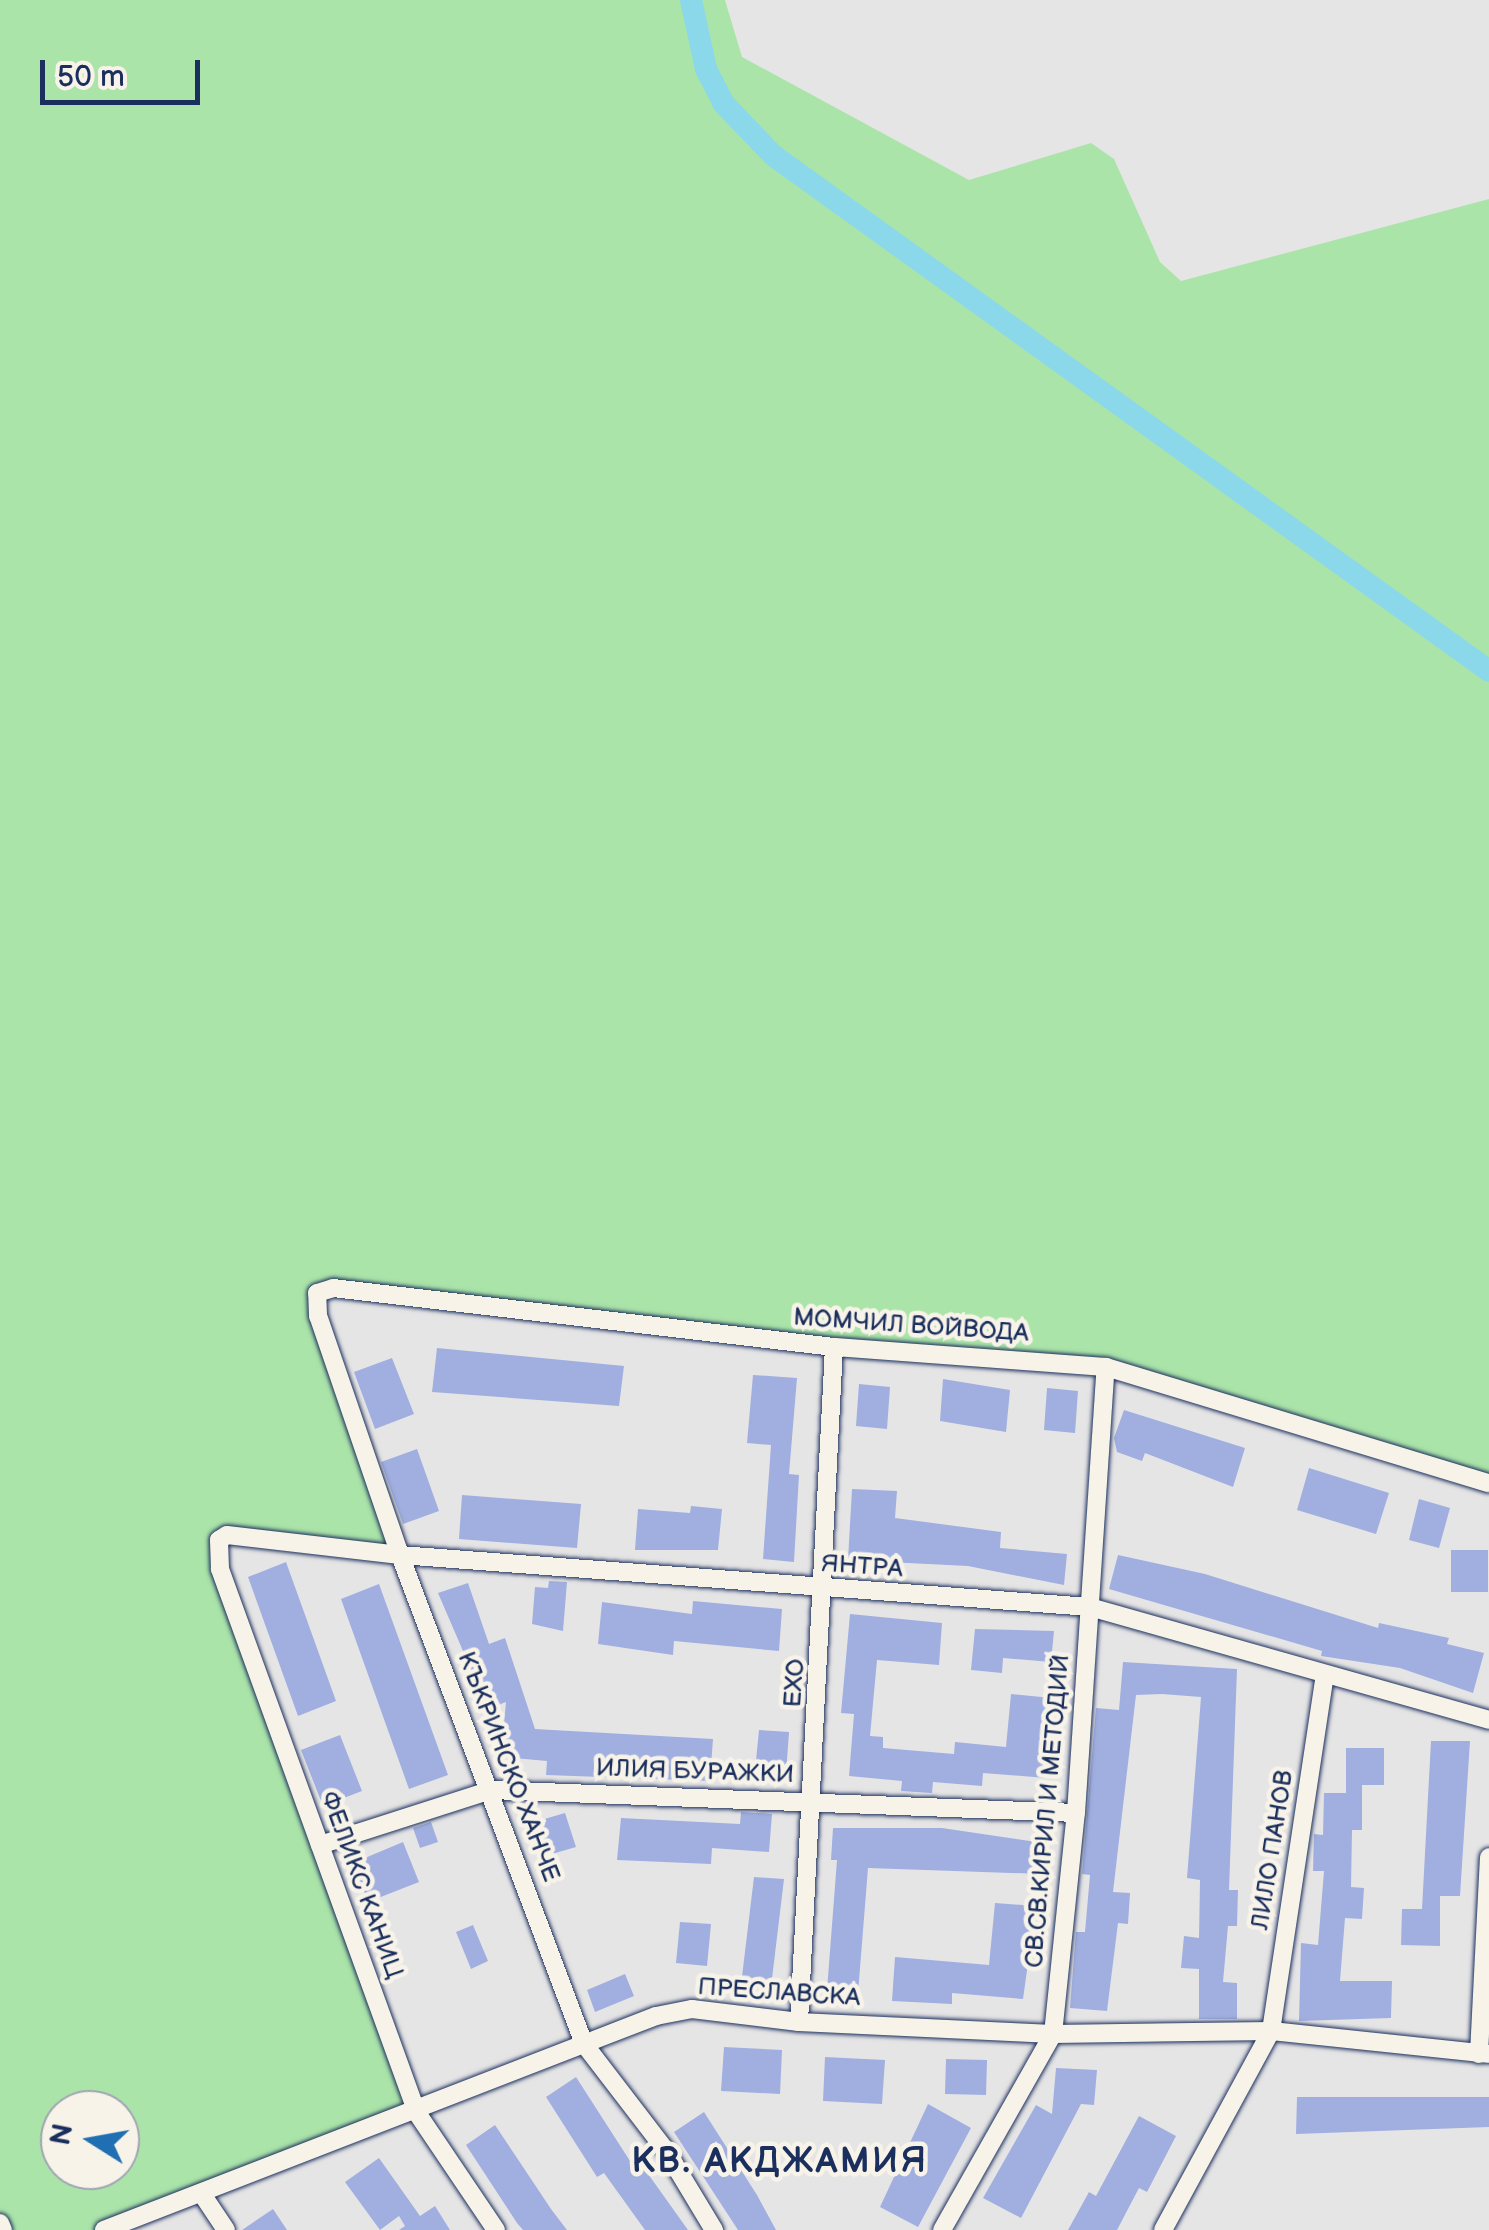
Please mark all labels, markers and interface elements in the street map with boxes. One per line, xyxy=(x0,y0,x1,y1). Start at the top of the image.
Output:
scale bar xyxy=(45,40,205,102)
text: 50 m xyxy=(57,59,125,95)
street label: МОМЧИЛ ВОЙВОДА xyxy=(792,1303,1030,1349)
street label: ЯНТРА xyxy=(820,1549,904,1585)
street label: КЪКРИНСКО ХАНЧЕ xyxy=(450,1648,566,1886)
street label: СВ.СВ.КИРИЛ И МЕТОДИЙ xyxy=(1019,1653,1077,1969)
street label: ЕХО xyxy=(778,1658,812,1708)
street label: ИЛИЯ БУРАЖКИ xyxy=(595,1754,795,1790)
street label: ЛИЛО ПАНОВ xyxy=(1246,1768,1300,1932)
street label: ФЕЛИКС КАНИЦ xyxy=(313,1787,409,1983)
street label: ПРЕСЛАВСКА xyxy=(697,1972,861,2014)
north arrow xyxy=(40,2090,140,2190)
text: N xyxy=(44,2121,80,2148)
district label: КВ. АКДЖАМИЯ xyxy=(632,2141,928,2183)

